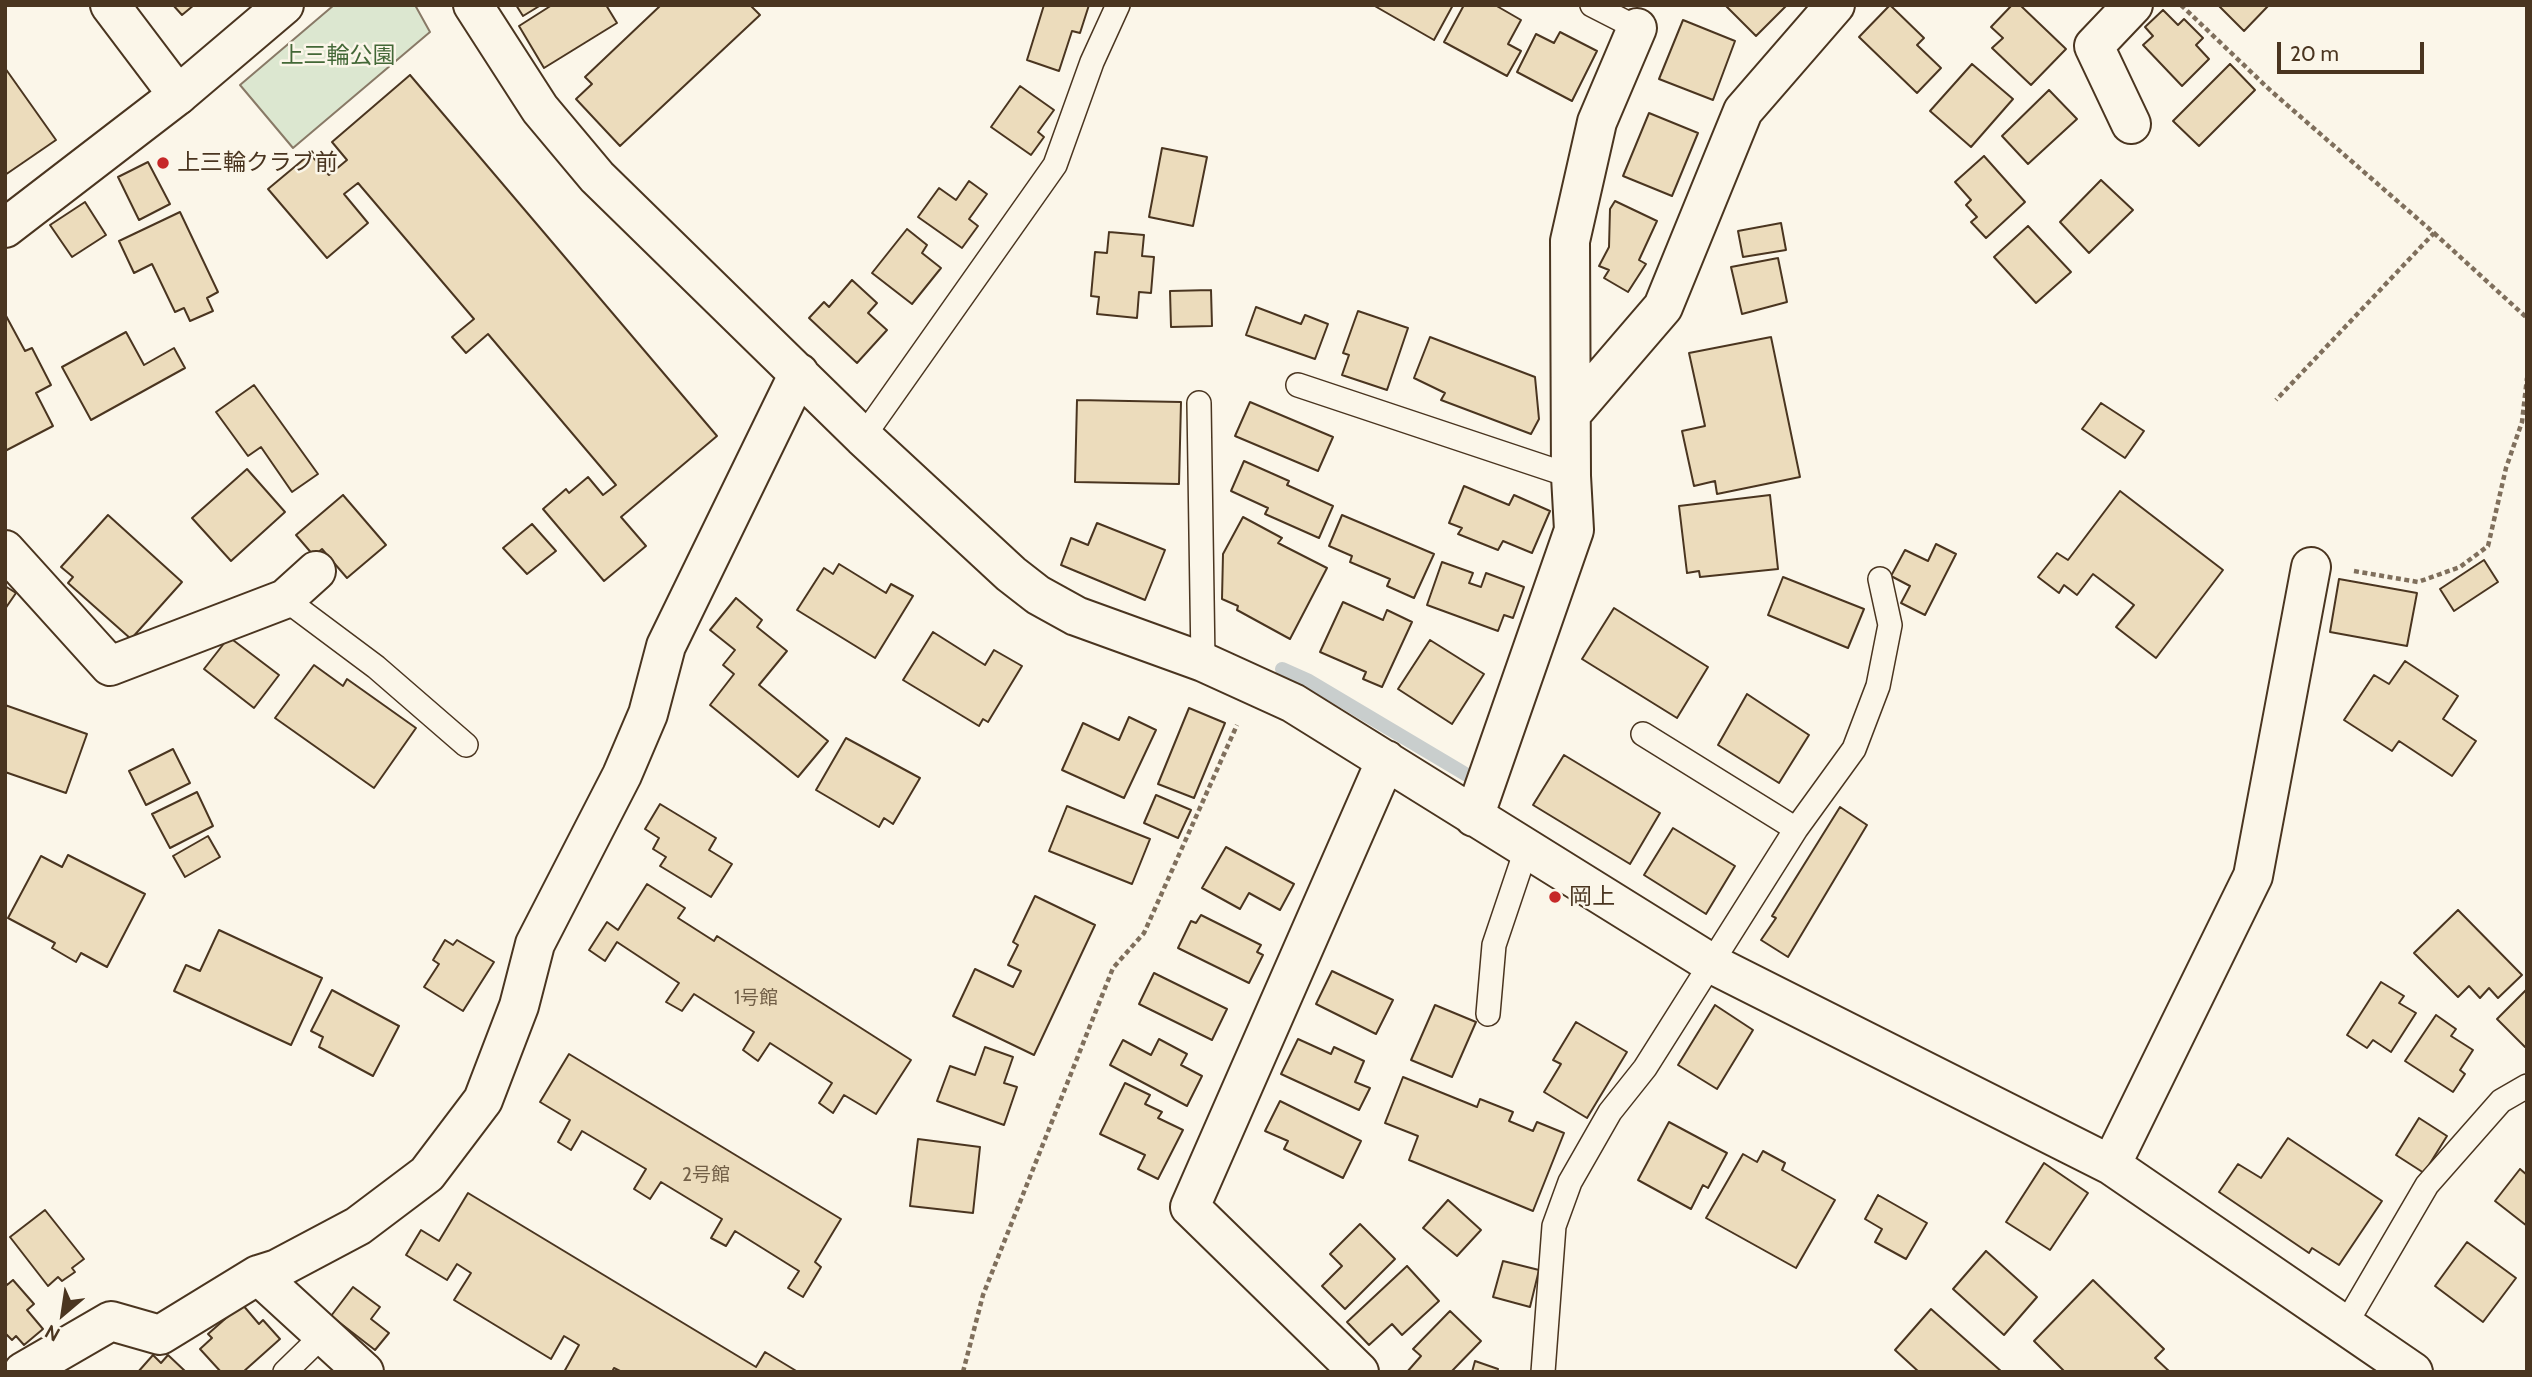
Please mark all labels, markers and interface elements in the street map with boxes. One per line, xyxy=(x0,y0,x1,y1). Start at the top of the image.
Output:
scale bar xyxy=(2280,28,2427,72)
text: 20 m xyxy=(2290,41,2339,66)
park label: 上三輪公園 xyxy=(281,42,395,70)
place label: 上三輪クラブ前 xyxy=(177,149,338,177)
marker: 上三輪クラブ前 xyxy=(155,155,171,171)
place label: 岡上 xyxy=(1569,883,1615,911)
marker: 岡上 xyxy=(1547,889,1563,905)
house number: 1号館 xyxy=(734,987,778,1009)
house number: 2号館 xyxy=(682,1164,730,1186)
north arrow xyxy=(28,1279,98,1349)
text: N xyxy=(41,1319,64,1346)

